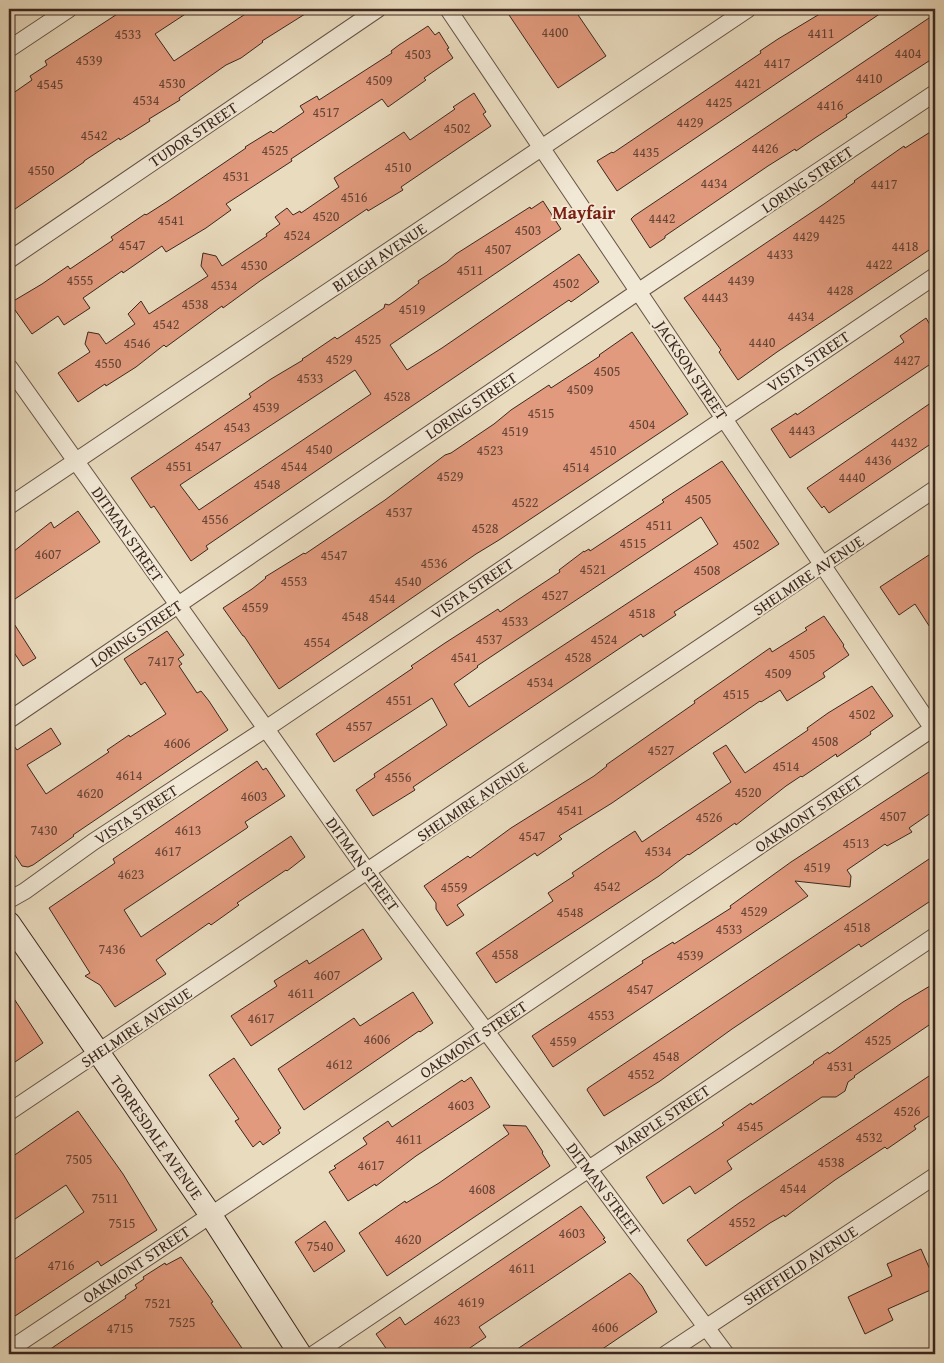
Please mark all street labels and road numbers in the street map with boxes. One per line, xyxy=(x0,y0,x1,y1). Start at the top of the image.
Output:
street label: TUDOR STREET xyxy=(144,95,242,173)
street label: LORING STREET xyxy=(756,139,858,219)
street label: BLEIGH AVENUE xyxy=(327,216,431,298)
street label: JACKSON STREET xyxy=(649,314,734,425)
street label: VISTA STREET xyxy=(762,324,854,398)
street label: LORING STREET xyxy=(420,365,522,445)
street label: DITMAN STREET xyxy=(86,481,170,587)
street label: SHELMIRE AVENUE xyxy=(748,529,868,621)
street label: VISTA STREET xyxy=(426,551,518,625)
street label: LORING STREET xyxy=(85,593,187,673)
street label: SHELMIRE AVENUE xyxy=(412,755,532,847)
street label: OAKMONT STREET xyxy=(749,768,867,858)
street label: VISTA STREET xyxy=(89,778,183,850)
street label: DITMAN STREET xyxy=(321,812,406,916)
street label: SHELMIRE AVENUE xyxy=(76,981,196,1073)
street label: OAKMONT STREET xyxy=(414,994,532,1084)
street label: TORRESDALE AVENUE xyxy=(105,1070,209,1204)
street label: MARPLE STREET xyxy=(609,1078,715,1160)
street label: DITMAN STREET xyxy=(561,1137,647,1241)
street label: OAKMONT STREET xyxy=(77,1219,195,1309)
street label: SHEFFIELD AVENUE xyxy=(738,1219,862,1311)

